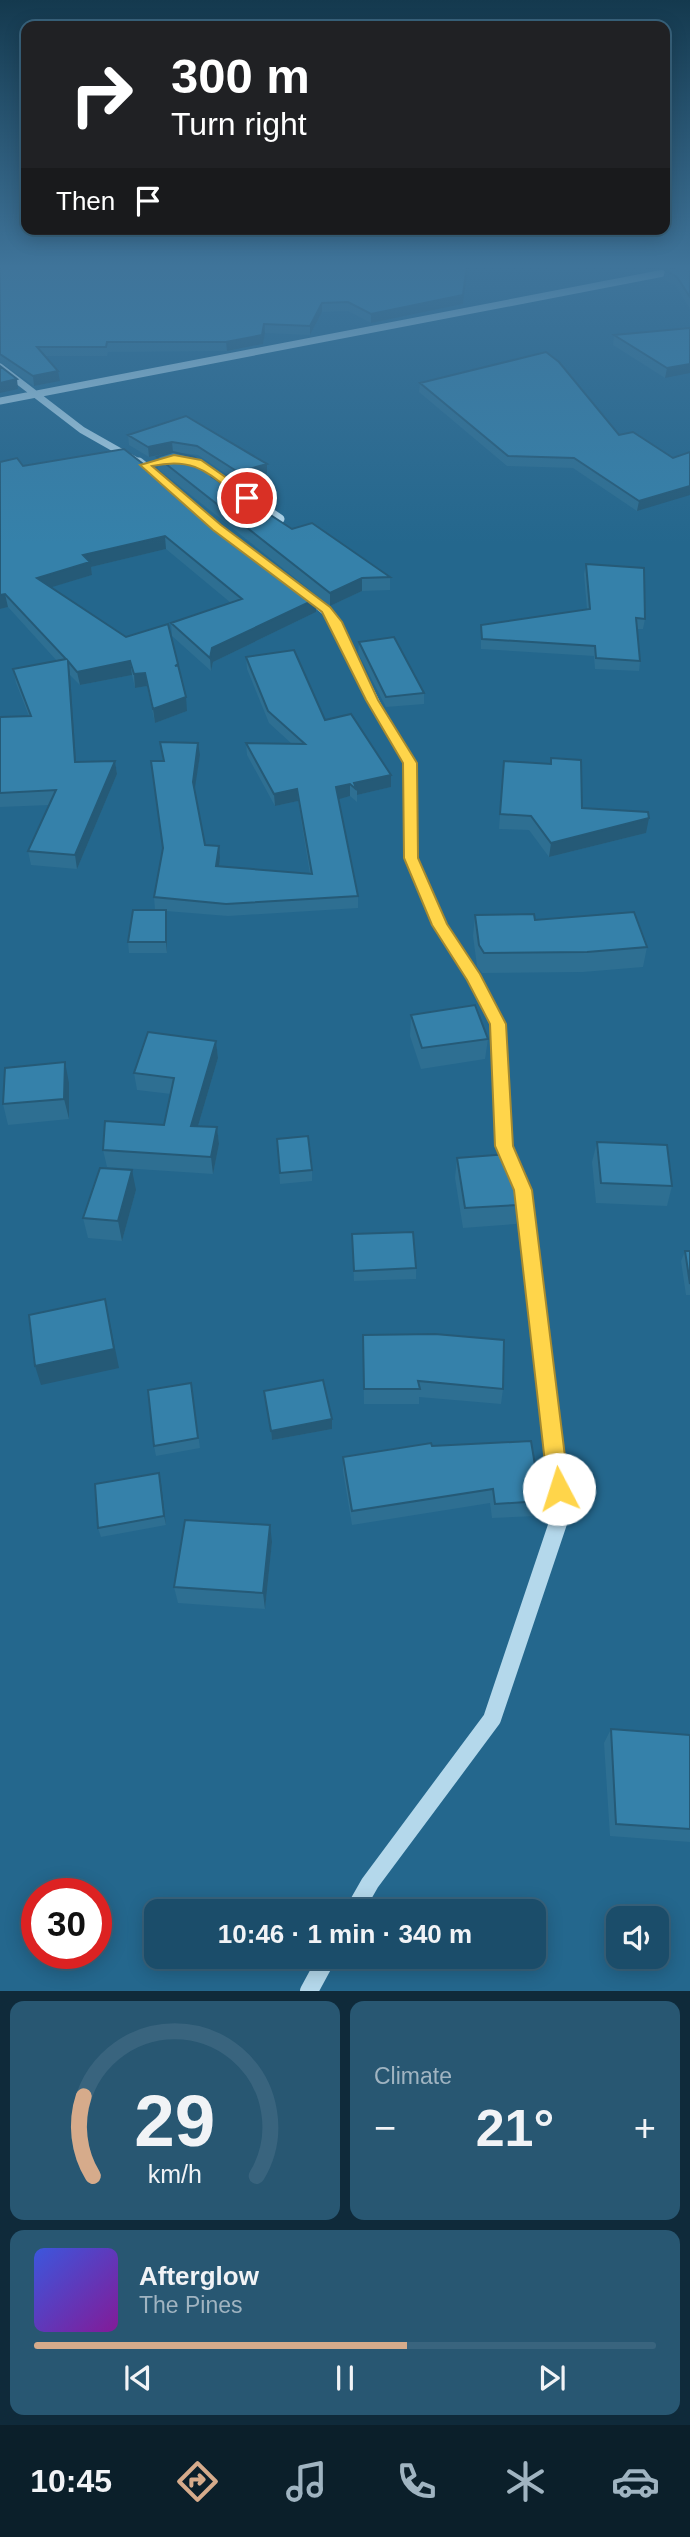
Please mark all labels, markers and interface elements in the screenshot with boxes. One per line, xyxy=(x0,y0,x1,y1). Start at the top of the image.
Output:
icon: right xyxy=(56,49,147,140)
text: 300 m xyxy=(171,49,310,103)
text: Turn right xyxy=(171,106,307,142)
icon: arrive xyxy=(129,182,167,220)
text: Then xyxy=(56,186,115,216)
pin xyxy=(217,468,277,528)
icon: arrive xyxy=(228,479,266,517)
position arrow xyxy=(522,1452,596,1526)
speed limit sign: 30 xyxy=(21,1878,112,1969)
map controls xyxy=(606,1906,669,1969)
button: sound xyxy=(606,1906,669,1969)
text: 10:46 · 1 min · 340 m xyxy=(218,1919,472,1949)
text: Climate xyxy=(374,2063,452,2089)
text: 29 xyxy=(135,2081,215,2162)
text: 21° xyxy=(476,2099,554,2157)
text: − xyxy=(374,2107,396,2149)
text: + xyxy=(634,2107,656,2149)
text: km/h xyxy=(148,2160,202,2188)
text: Afterglow xyxy=(139,2261,259,2291)
text: The Pines xyxy=(139,2292,243,2318)
icon: previous xyxy=(119,2359,157,2397)
icon: pause xyxy=(326,2359,364,2397)
icon: next xyxy=(533,2359,571,2397)
icon: directions xyxy=(173,2457,222,2506)
icon: music xyxy=(282,2457,331,2506)
icon: phone xyxy=(392,2457,441,2506)
icon: climate xyxy=(501,2457,550,2506)
icon: car xyxy=(611,2457,660,2506)
text: 10:45 xyxy=(30,2463,112,2499)

